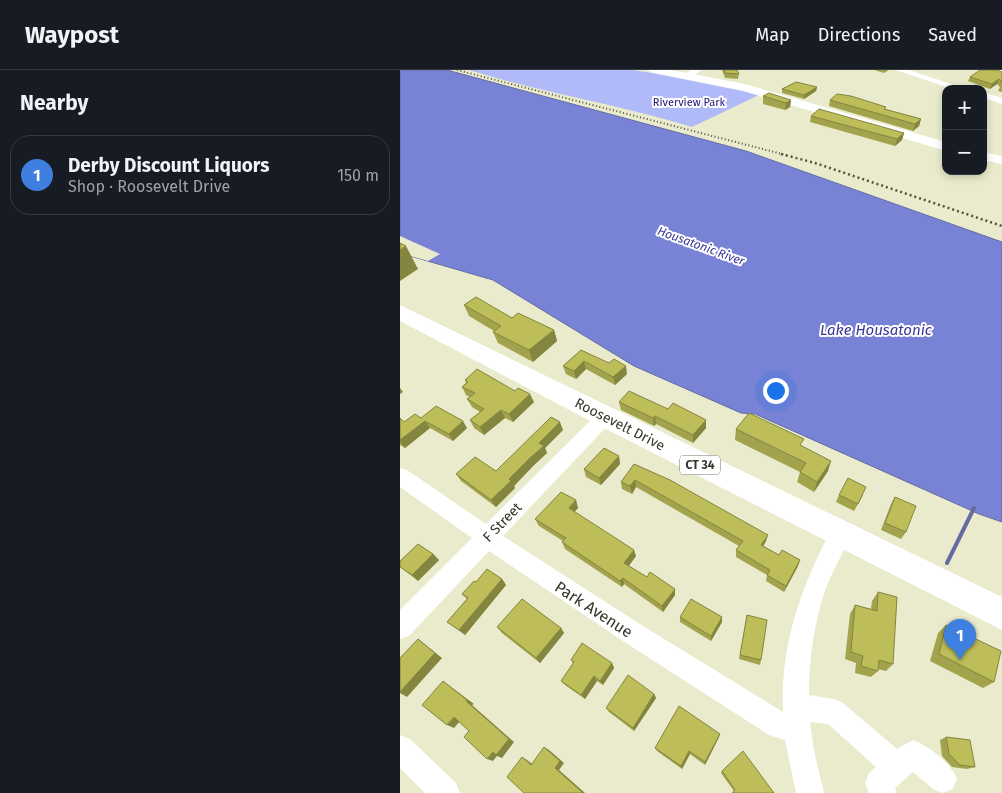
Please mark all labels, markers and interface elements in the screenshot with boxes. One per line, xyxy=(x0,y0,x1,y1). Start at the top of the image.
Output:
text: Waypost xyxy=(25,21,119,49)
text: Map xyxy=(755,24,790,46)
text: Directions xyxy=(818,24,900,46)
text: Saved xyxy=(928,24,977,46)
map controls xyxy=(942,85,987,175)
button: + xyxy=(942,85,987,130)
text: Nearby xyxy=(20,90,88,116)
park label: Riverview Park xyxy=(653,96,726,109)
button: − xyxy=(942,130,987,175)
text: Derby Discount Liquors xyxy=(68,154,269,177)
text: 1 xyxy=(33,166,41,185)
text: 150 m xyxy=(337,166,379,185)
text: Shop · Roosevelt Drive xyxy=(68,177,230,196)
water label: Housatonic River xyxy=(656,224,747,268)
water label: Lake Housatonic xyxy=(820,321,933,339)
your location xyxy=(763,378,789,404)
street label: Roosevelt Drive xyxy=(572,394,668,454)
road number: CT 34 xyxy=(680,456,720,474)
street label: F Street xyxy=(479,498,526,546)
street label: Park Avenue xyxy=(551,577,636,642)
pin: 1 xyxy=(944,619,976,660)

